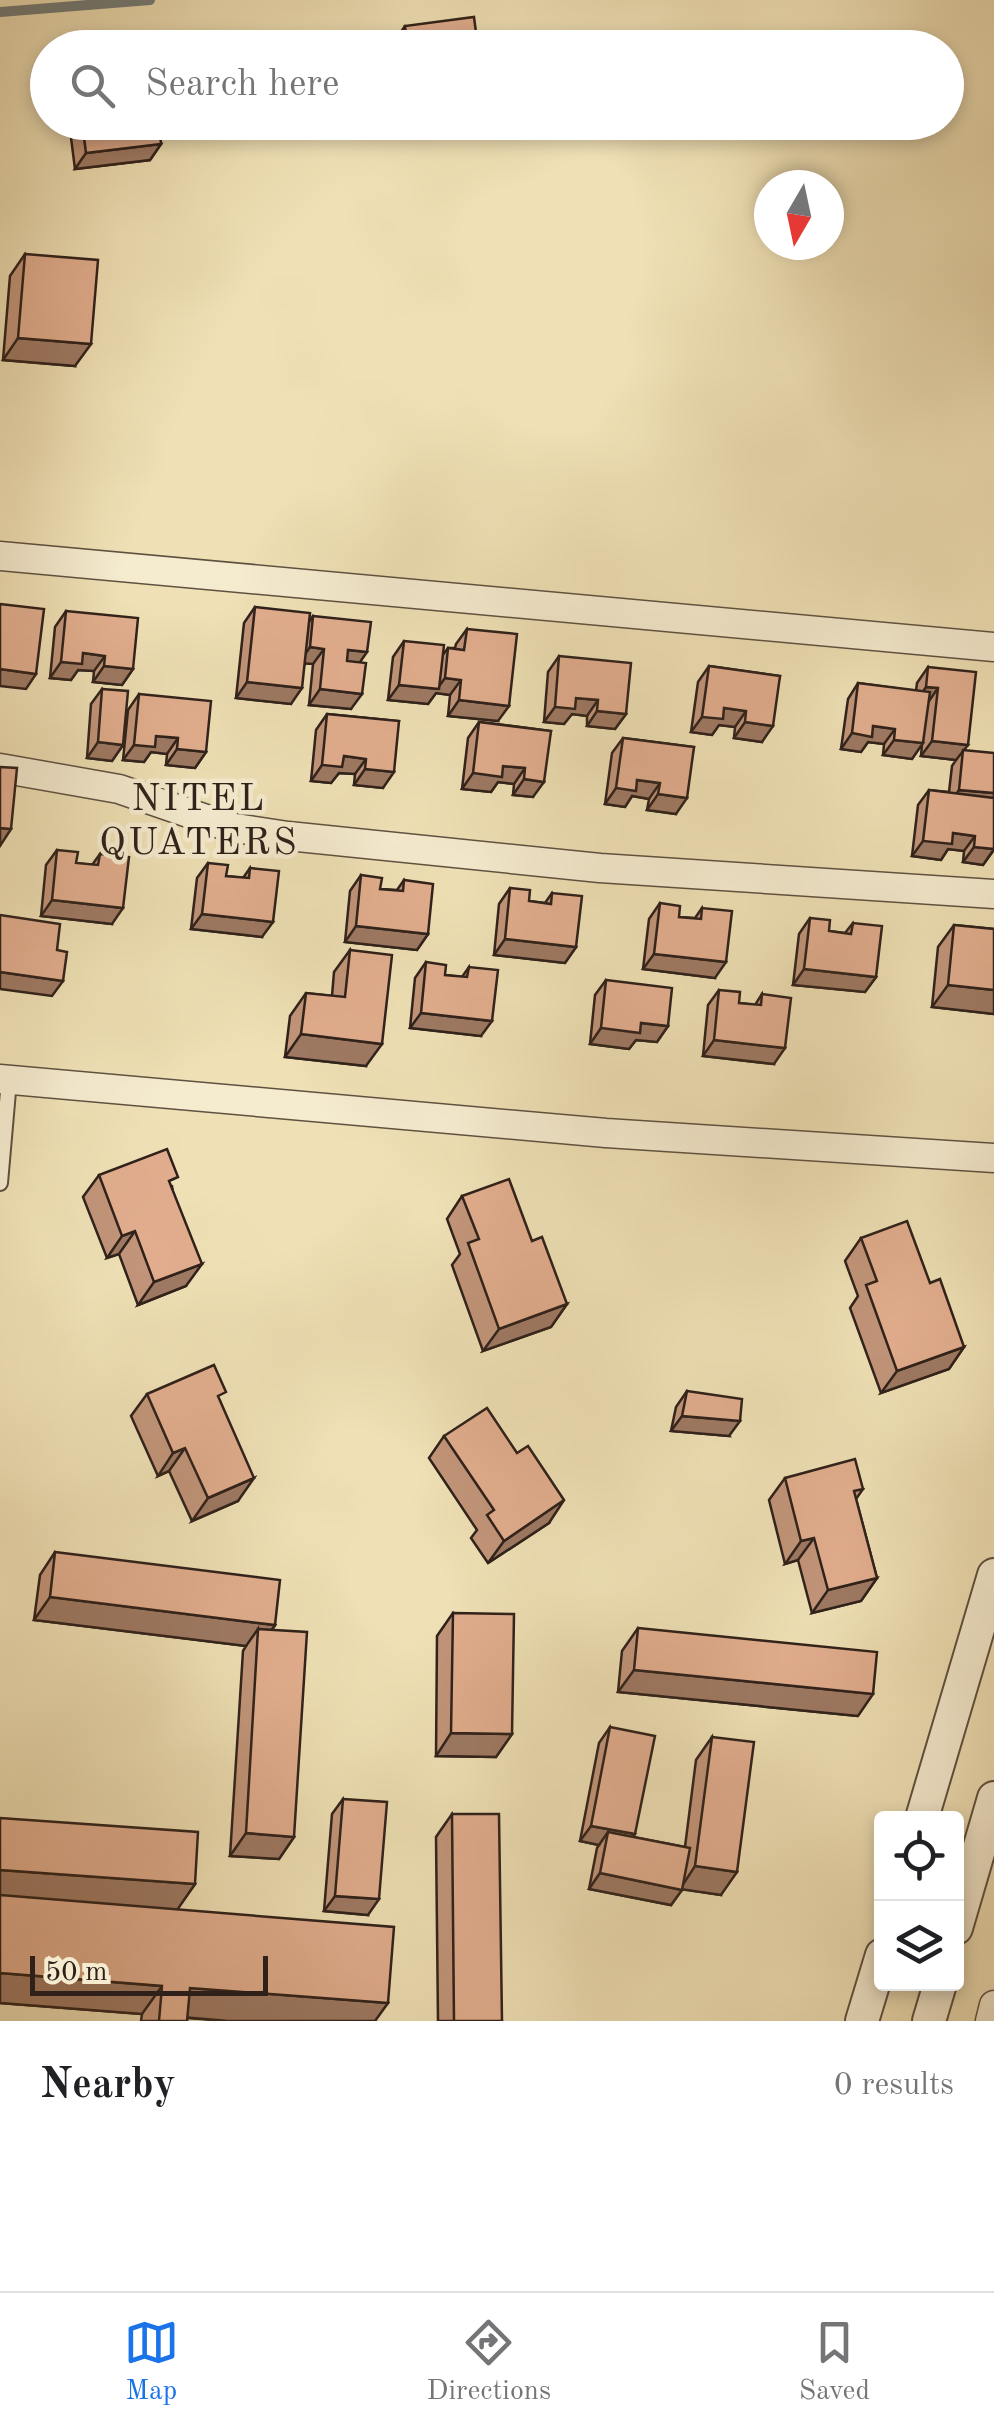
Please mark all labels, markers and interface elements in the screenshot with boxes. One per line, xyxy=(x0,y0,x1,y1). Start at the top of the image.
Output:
search box xyxy=(30,30,964,140)
icon: search xyxy=(65,58,120,113)
text: Search here xyxy=(145,66,340,104)
north arrow xyxy=(754,170,844,260)
district label: NITEL QUATERS xyxy=(99,781,299,863)
map controls xyxy=(874,1811,964,1991)
button: locate xyxy=(874,1811,964,1901)
button: layers xyxy=(874,1901,964,1991)
scale bar xyxy=(30,1951,268,1996)
text: 50 m xyxy=(45,1959,108,1987)
text: Nearby xyxy=(40,2065,176,2107)
text: 0 results xyxy=(834,2070,954,2102)
tab: Map xyxy=(124,2315,179,2410)
tab: Directions xyxy=(427,2315,551,2410)
tab: Saved xyxy=(799,2315,870,2410)

